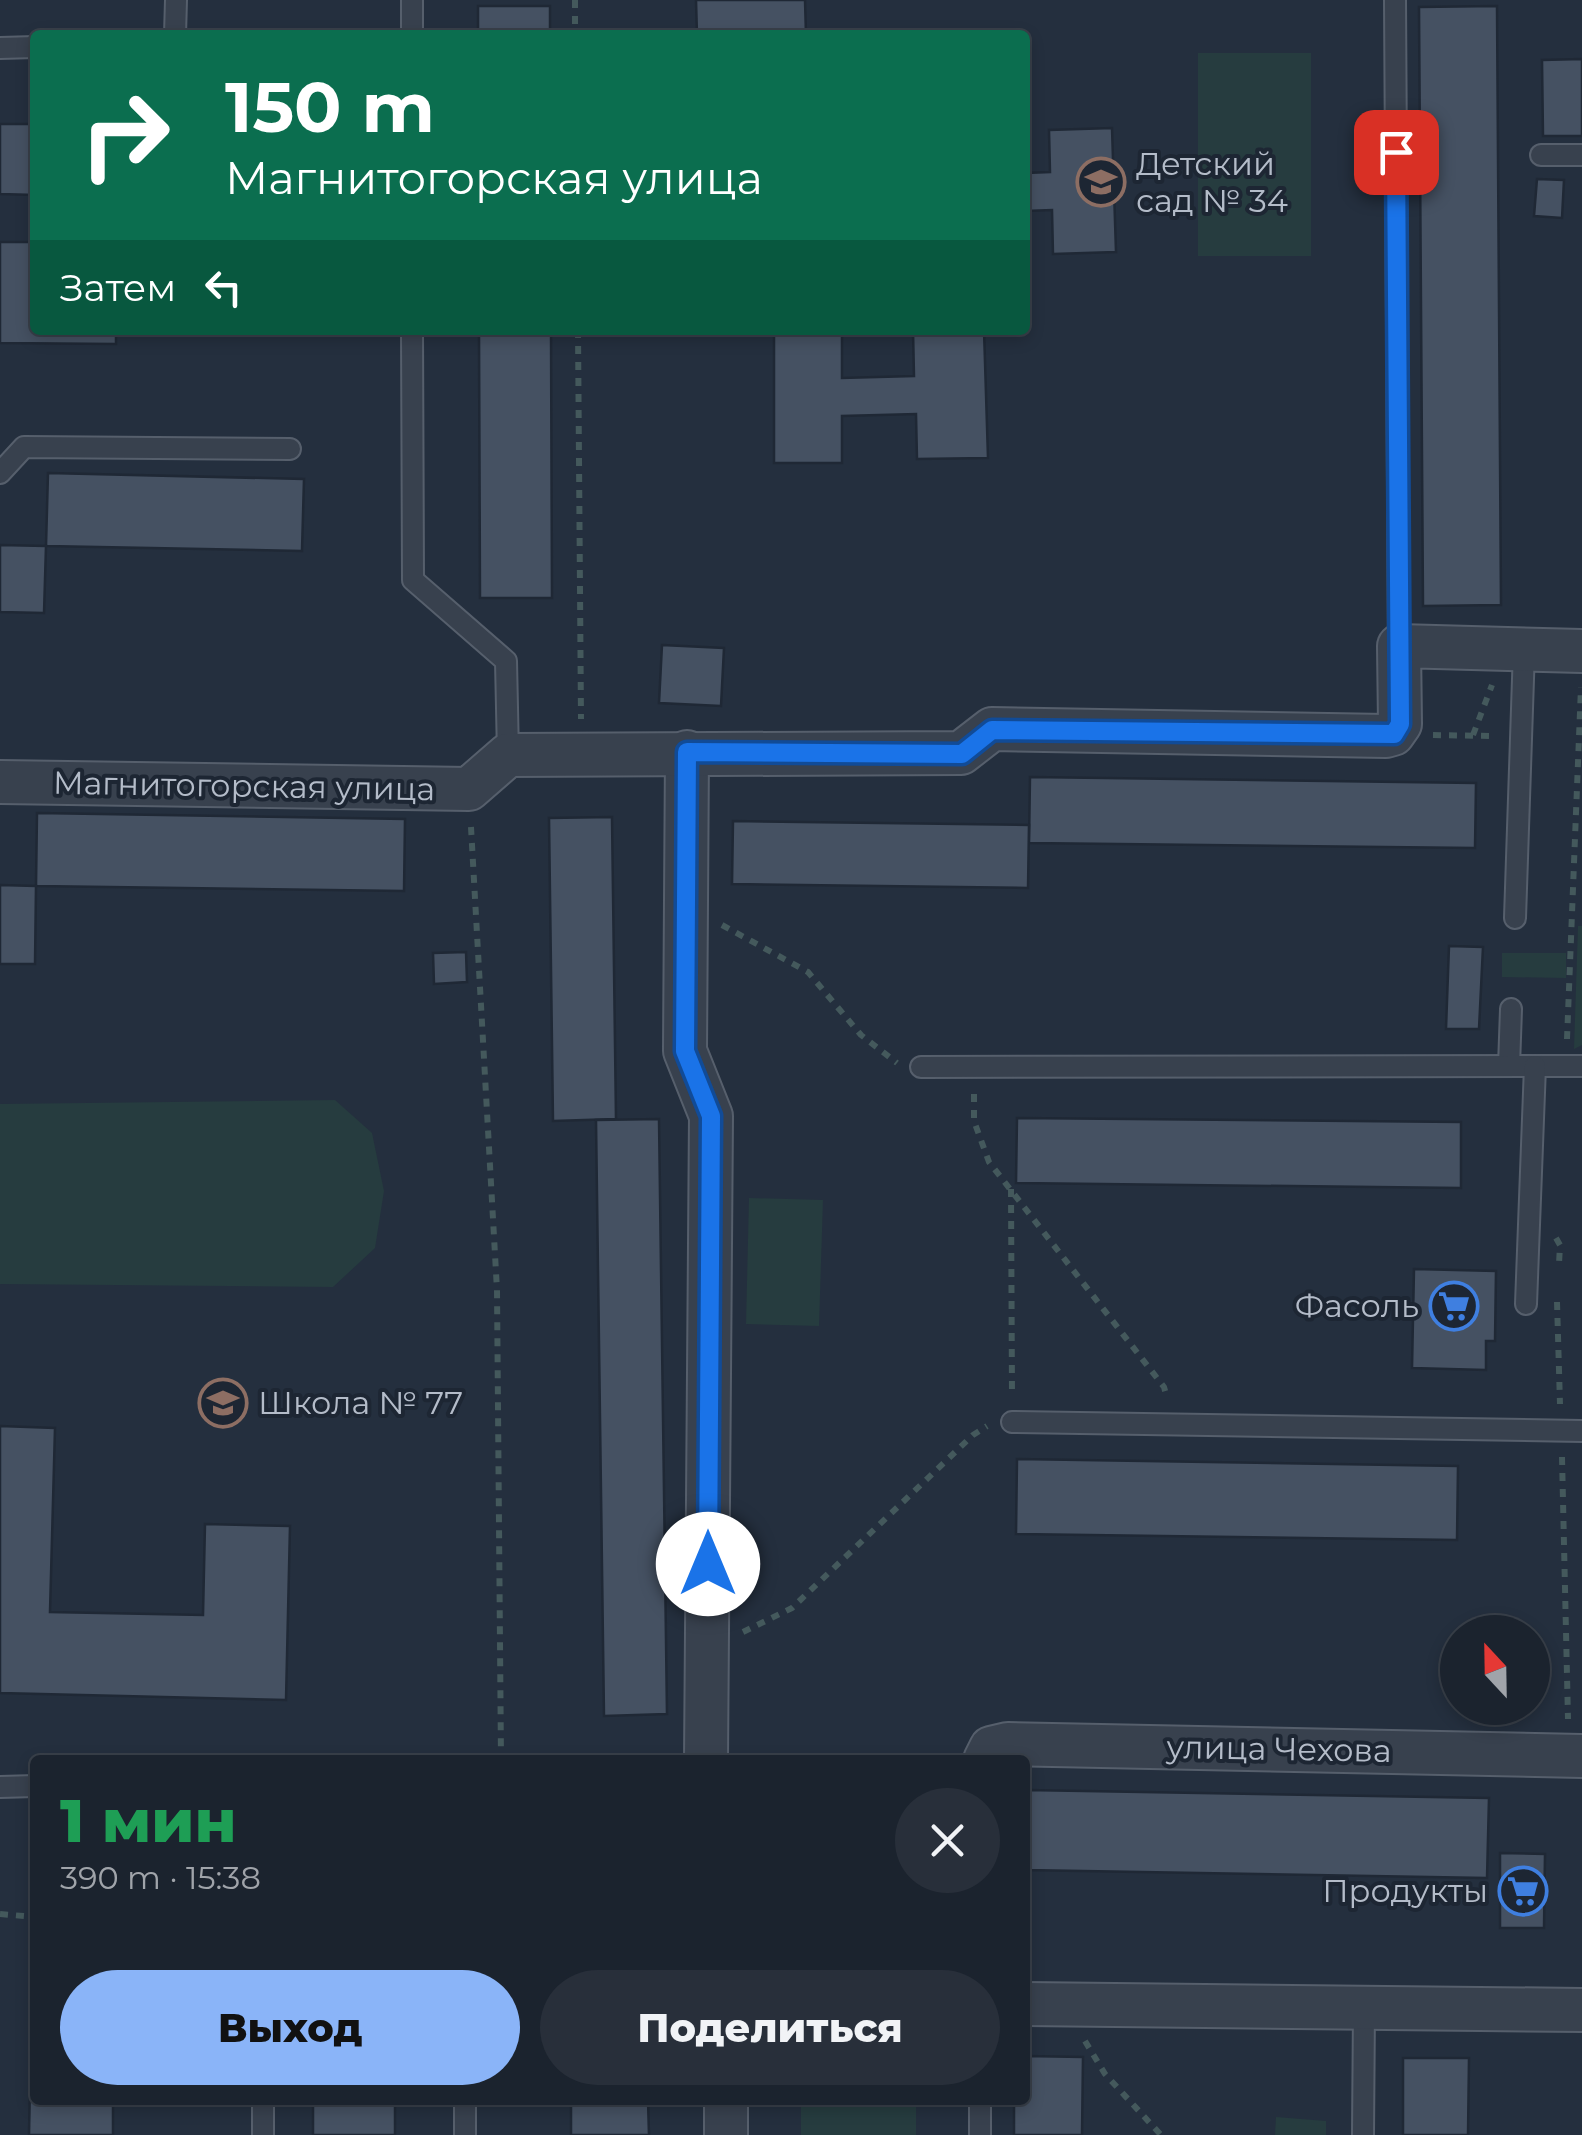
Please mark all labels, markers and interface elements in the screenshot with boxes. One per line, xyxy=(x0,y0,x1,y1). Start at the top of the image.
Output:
text: 150 m xyxy=(225,64,435,150)
icon: right xyxy=(60,70,190,200)
pin xyxy=(1354,110,1439,195)
icon: arrive xyxy=(1369,125,1424,180)
place label: Детский сад № 34 xyxy=(1136,144,1288,220)
text: Магнитогорская улица xyxy=(225,150,763,205)
school or university icon: Детский сад № 34 xyxy=(1075,156,1127,208)
icon: left xyxy=(196,260,251,315)
text: Затем xyxy=(60,264,176,311)
street label: Магнитогорская улица xyxy=(53,763,436,808)
supermarket icon: Фасоль xyxy=(1428,1280,1480,1332)
place label: Фасоль xyxy=(1295,1286,1419,1325)
school or university icon: Школа № 77 xyxy=(197,1377,249,1429)
place label: Школа № 77 xyxy=(258,1383,463,1422)
position arrow xyxy=(656,1512,760,1616)
north arrow xyxy=(1440,1615,1550,1725)
map controls xyxy=(1440,1615,1550,1725)
street label: улица Чехова xyxy=(1165,1727,1392,1770)
text: 1 мин xyxy=(60,1784,237,1857)
button: close xyxy=(895,1788,1000,1893)
text: 390 m · 15:38 xyxy=(60,1858,261,1897)
supermarket icon: Продукты xyxy=(1497,1865,1549,1917)
place label: Продукты xyxy=(1322,1871,1488,1910)
button: Выход xyxy=(60,1970,520,2085)
button: Поделиться xyxy=(540,1970,1000,2085)

